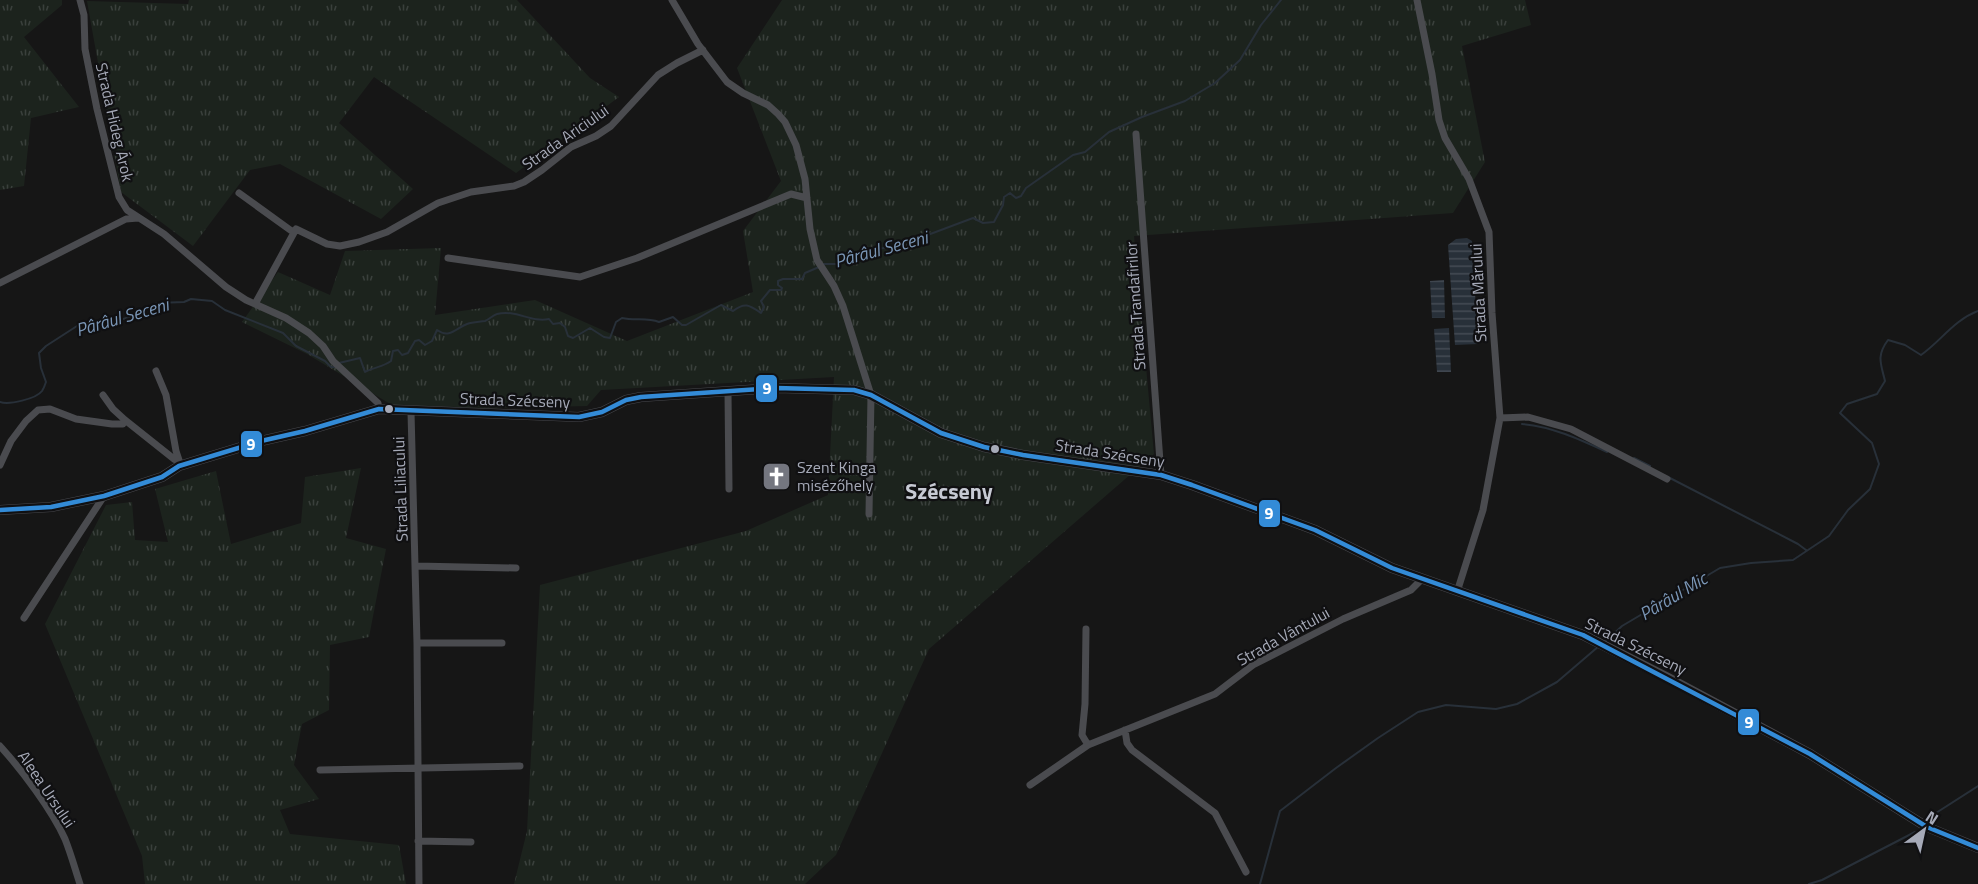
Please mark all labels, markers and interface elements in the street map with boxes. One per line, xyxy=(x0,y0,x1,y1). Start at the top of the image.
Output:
street label: Strada Hideg Árok xyxy=(90,60,140,184)
street label: Strada Ariciului xyxy=(517,98,613,176)
water label: Pârâul Seceni xyxy=(831,223,933,274)
street label: Strada Trandafirilor xyxy=(1119,240,1151,371)
street label: Strada Mărului xyxy=(1463,243,1493,343)
water label: Pârâul Seceni xyxy=(72,290,174,343)
line badge: 9 xyxy=(755,374,778,403)
text: 9 xyxy=(763,376,772,400)
street label: Strada Szécseny xyxy=(459,386,571,414)
unlabelled marker xyxy=(383,403,395,415)
line badge: 9 xyxy=(240,430,263,458)
text: 9 xyxy=(247,432,256,456)
street label: Strada Szécseny xyxy=(1054,433,1167,474)
street label: Strada Liliacului xyxy=(386,436,414,542)
unlabelled marker xyxy=(989,443,1001,455)
place label: Szent Kinga misézőhely xyxy=(797,455,876,497)
church icon: Szent Kinga misézőhely xyxy=(760,460,792,492)
district label: Szécseny xyxy=(905,474,993,508)
line badge: 9 xyxy=(1258,499,1281,528)
text: 9 xyxy=(1265,501,1274,525)
water label: Pârâul Mic xyxy=(1634,564,1714,627)
street label: Strada Vântului xyxy=(1232,601,1334,671)
street label: Strada Szécseny xyxy=(1581,611,1691,681)
line badge: 9 xyxy=(1737,708,1760,736)
text: 9 xyxy=(1745,710,1754,734)
street label: Aleea Ursului xyxy=(12,746,82,832)
north arrow xyxy=(1894,800,1954,860)
text: N xyxy=(1921,804,1943,831)

